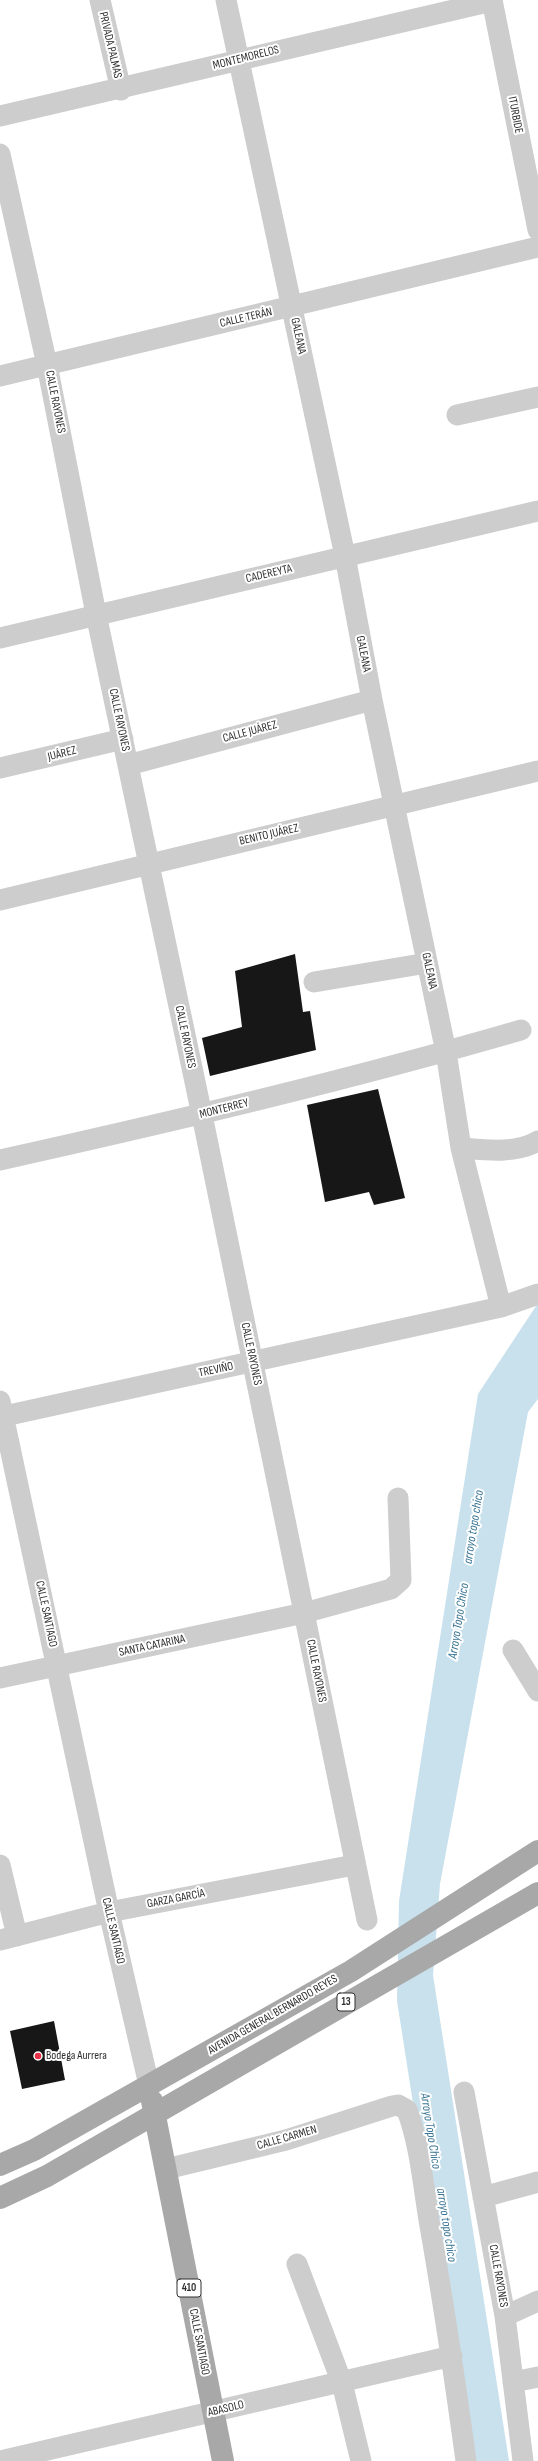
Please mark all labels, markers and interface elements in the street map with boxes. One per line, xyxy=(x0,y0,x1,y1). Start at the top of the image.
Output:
street label: PRIVADA PALMAS xyxy=(95,10,125,80)
street label: MONTEMORELOS xyxy=(211,43,281,73)
street label: ITURBIDE xyxy=(504,95,526,135)
street label: CALLE TERÁN xyxy=(218,305,274,331)
street label: GALEANA xyxy=(287,316,309,356)
street label: CALLE RAYONES xyxy=(42,369,68,435)
street label: CADEREYTA xyxy=(245,562,293,586)
street label: GALEANA xyxy=(352,635,374,673)
street label: CALLE RAYONES xyxy=(105,687,133,753)
street label: CALLE JUÁREZ xyxy=(221,718,279,746)
street label: JUÁREZ xyxy=(46,744,78,764)
street label: BENITO JUÁREZ xyxy=(238,821,300,849)
street label: GALEANA xyxy=(418,951,440,991)
street label: CALLE RAYONES xyxy=(171,1004,199,1070)
street label: MONTERREY xyxy=(198,1096,250,1122)
street label: CALLE RAYONES xyxy=(237,1321,265,1387)
street label: TREVIÑO xyxy=(197,1359,235,1381)
water label: arroyo topo chico xyxy=(460,1489,488,1565)
street label: CALLE SANTIAGO xyxy=(32,1580,60,1648)
water label: Arroyo Topo Chico xyxy=(445,1582,473,1660)
street label: SANTA CATARINA xyxy=(118,1632,186,1660)
street label: CALLE RAYONES xyxy=(303,1638,329,1704)
street label: GARZA GARCÍA xyxy=(146,1886,206,1912)
street label: CALLE SANTIAGO xyxy=(98,1897,128,1965)
street label: AVENIDA GENERAL BERNARDO REYES xyxy=(206,1972,340,2058)
road number: 13 xyxy=(337,1993,355,2011)
place label: Bodega Aurrera xyxy=(46,2049,107,2063)
marker: Bodega Aurrera xyxy=(33,2051,43,2061)
water label: Arroyo Topo Chico xyxy=(416,2092,444,2170)
street label: CALLE CARMEN xyxy=(256,2123,318,2153)
water label: arroyo topo chico xyxy=(432,2187,460,2263)
street label: CALLE RAYONES xyxy=(485,2243,511,2309)
road number: 410 xyxy=(177,2279,201,2297)
street label: CALLE SANTIAGO xyxy=(186,2308,212,2376)
street label: ABASOLO xyxy=(206,2398,246,2420)

